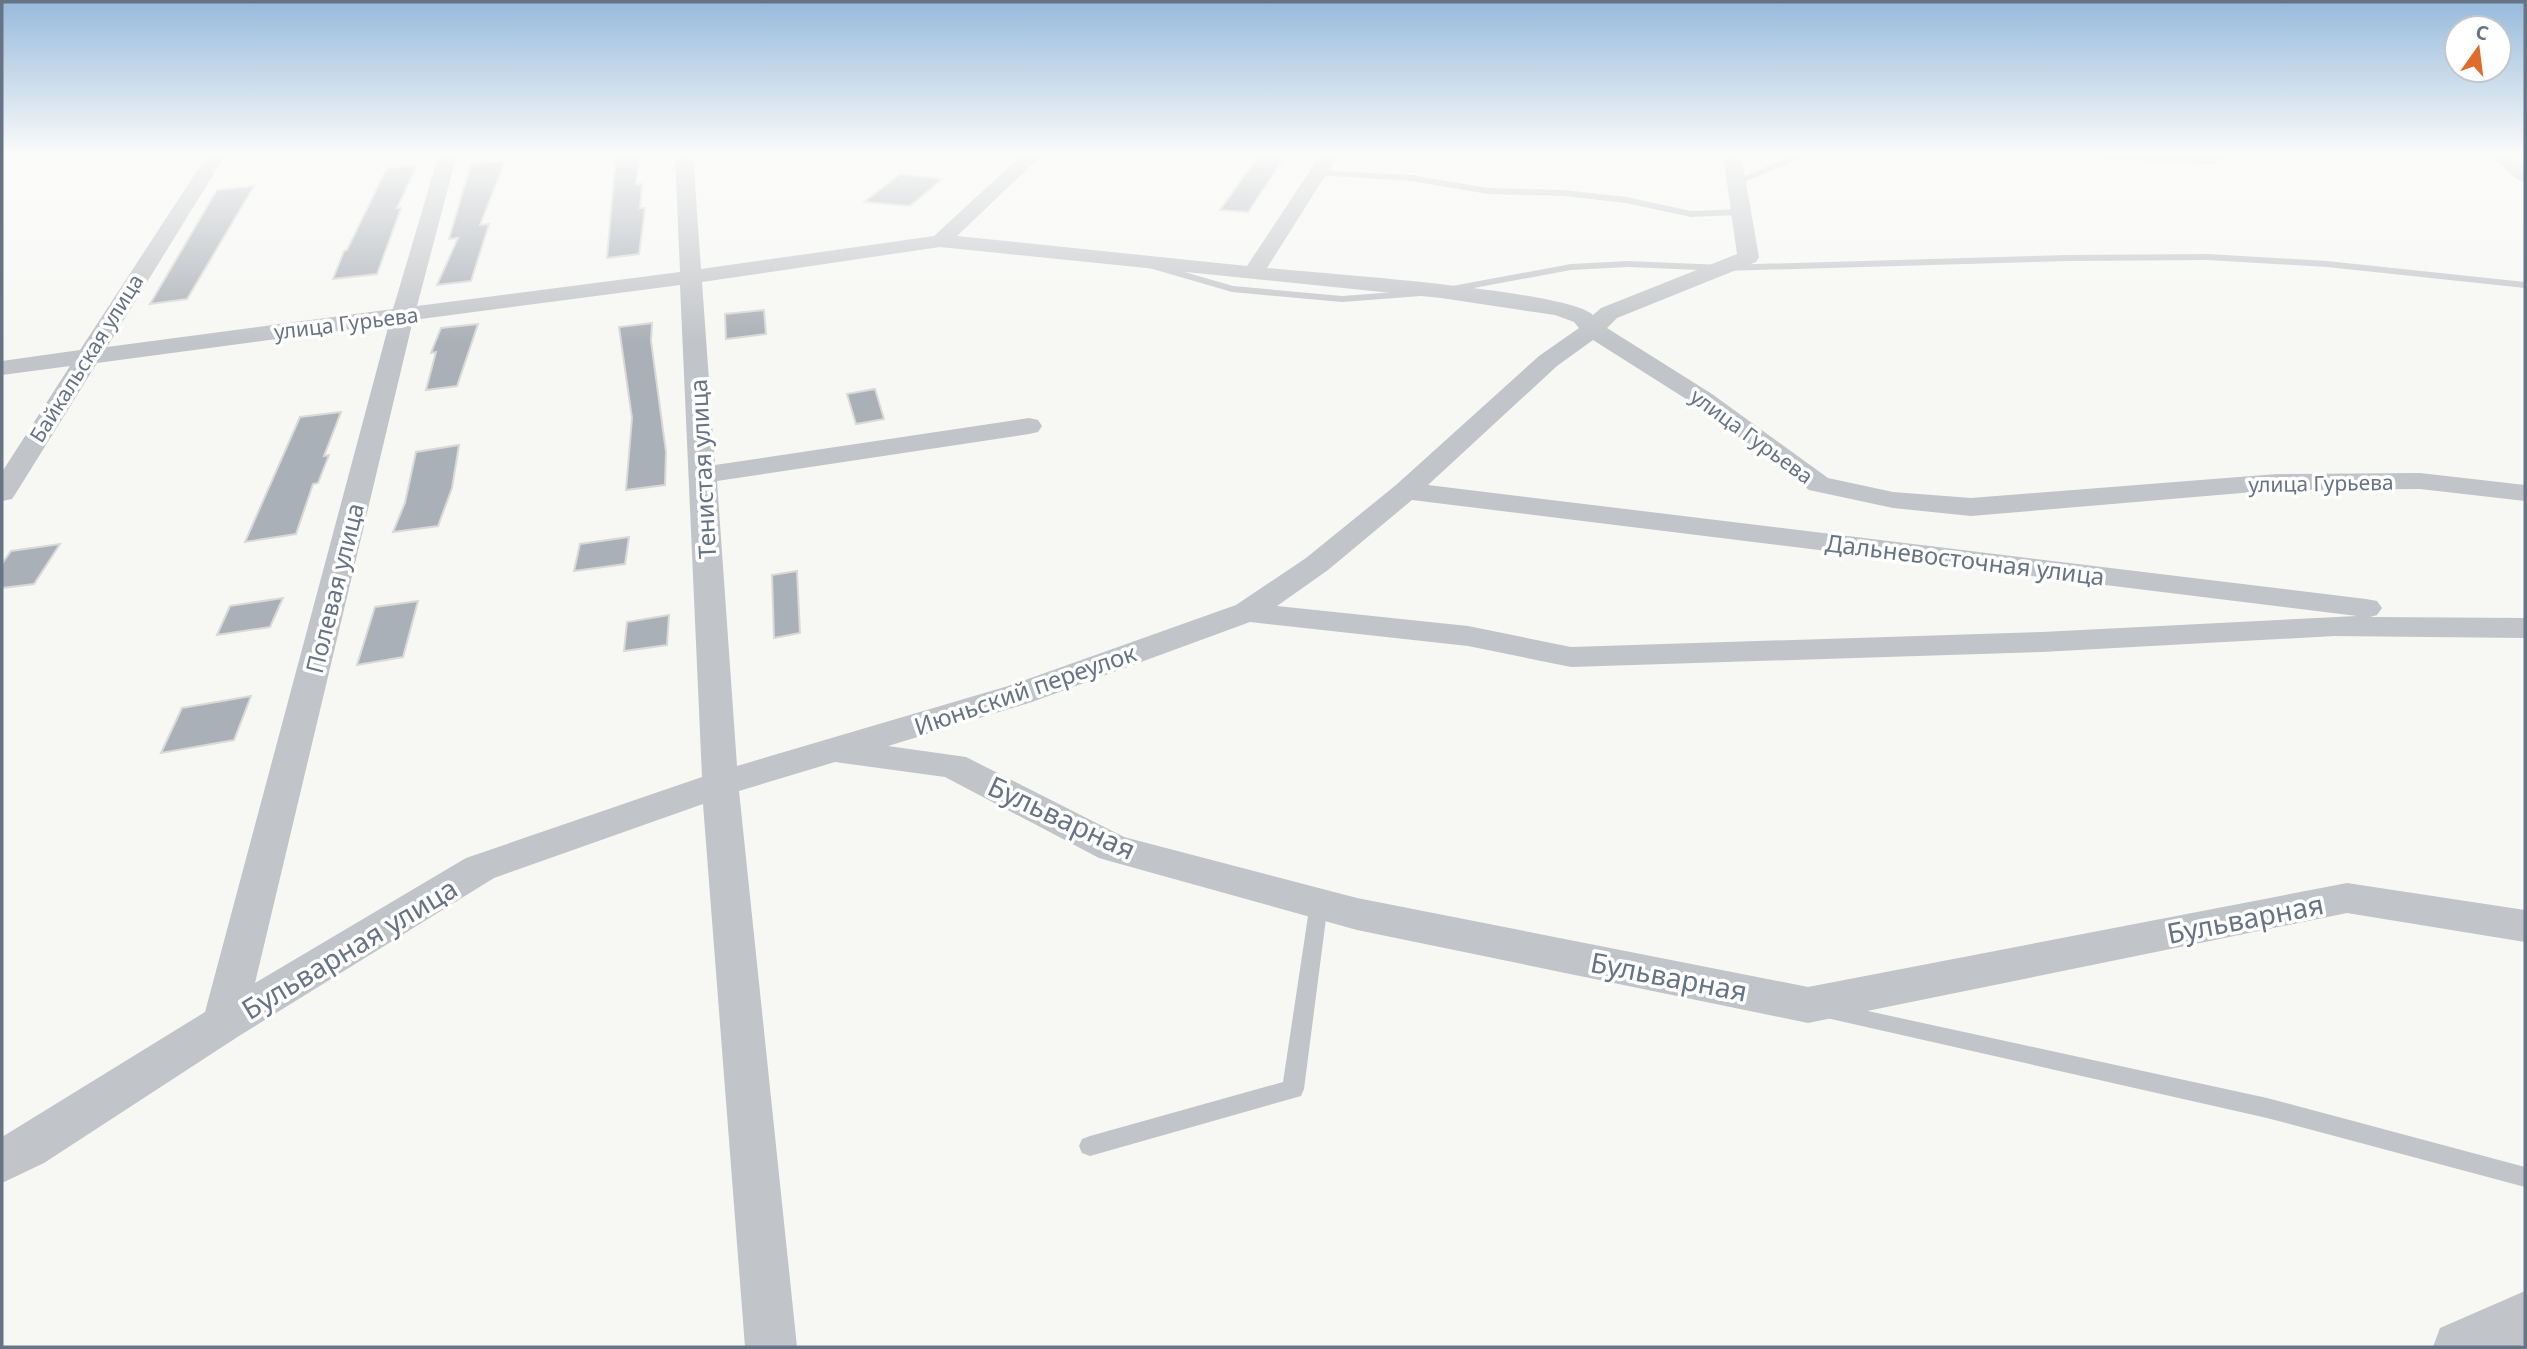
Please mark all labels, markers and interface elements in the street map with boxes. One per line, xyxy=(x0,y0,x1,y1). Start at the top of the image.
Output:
north arrow xyxy=(2443,14,2513,84)
text: С xyxy=(2473,18,2491,47)
street label: Байкальская улица xyxy=(23,268,149,448)
street label: улица Гурьева xyxy=(272,300,420,346)
street label: Тенистая улица xyxy=(681,378,723,560)
street label: улица Гурьева xyxy=(1685,382,1819,490)
street label: улица Гурьева xyxy=(2248,468,2394,498)
street label: Полевая улица xyxy=(297,500,371,676)
street label: Дальневосточная улица xyxy=(1824,526,2106,592)
street label: Июньский переулок xyxy=(910,635,1141,742)
street label: Бульварная xyxy=(982,766,1142,868)
street label: Бульварная улица xyxy=(234,869,464,1027)
street label: Бульварная xyxy=(2163,884,2327,952)
street label: Бульварная xyxy=(1587,942,1751,1010)

